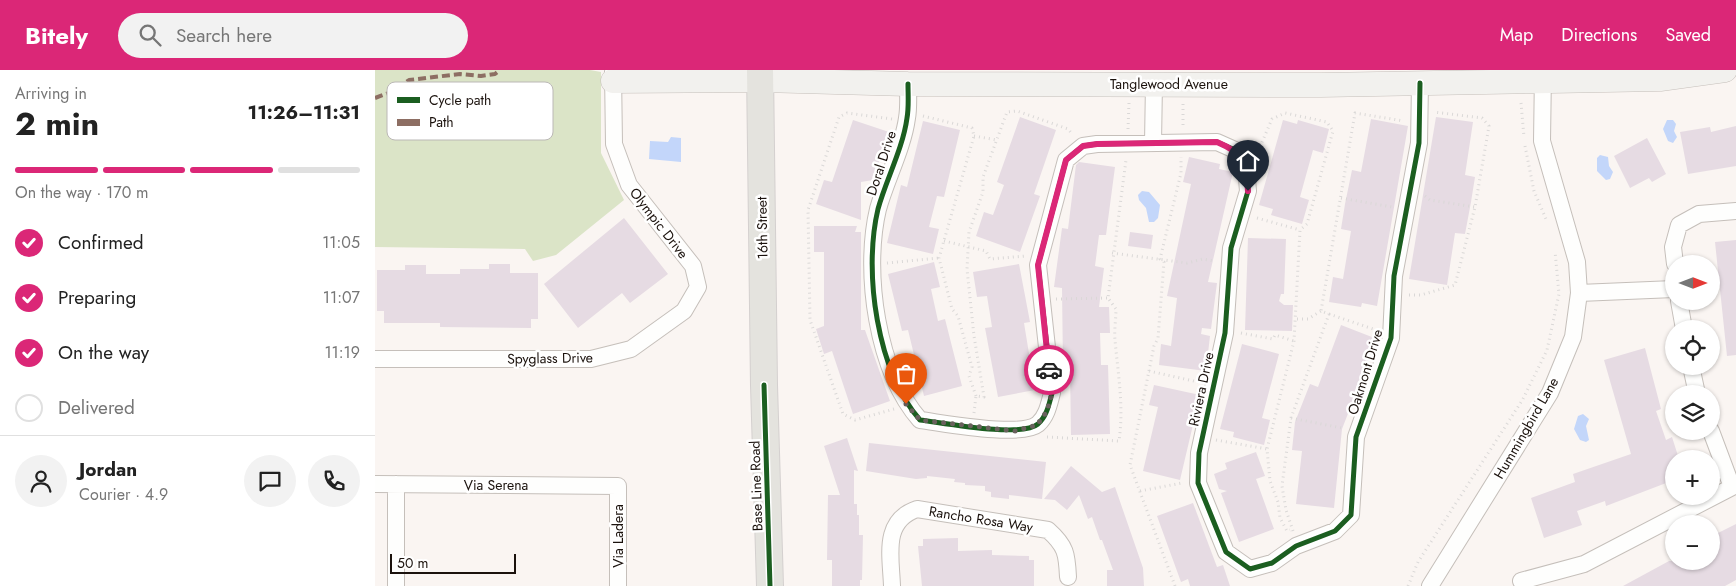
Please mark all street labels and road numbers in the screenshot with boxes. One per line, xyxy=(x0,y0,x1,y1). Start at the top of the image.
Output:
street label: Tanglewood Avenue xyxy=(1110,74,1228,94)
street label: Doral Drive xyxy=(861,128,901,198)
street label: Olympic Drive xyxy=(625,183,693,263)
street label: 16th Street xyxy=(751,196,773,260)
street label: Oakmont Drive xyxy=(1342,327,1388,417)
street label: Spyglass Drive xyxy=(507,347,593,369)
street label: Riviera Drive xyxy=(1183,350,1219,428)
street label: Hummingbird Lane xyxy=(1489,373,1563,483)
street label: Base Line Road xyxy=(744,440,768,532)
street label: Via Serena xyxy=(464,475,528,495)
street label: Rancho Rosa Way xyxy=(928,501,1035,537)
street label: Via Ladera xyxy=(608,504,628,568)

